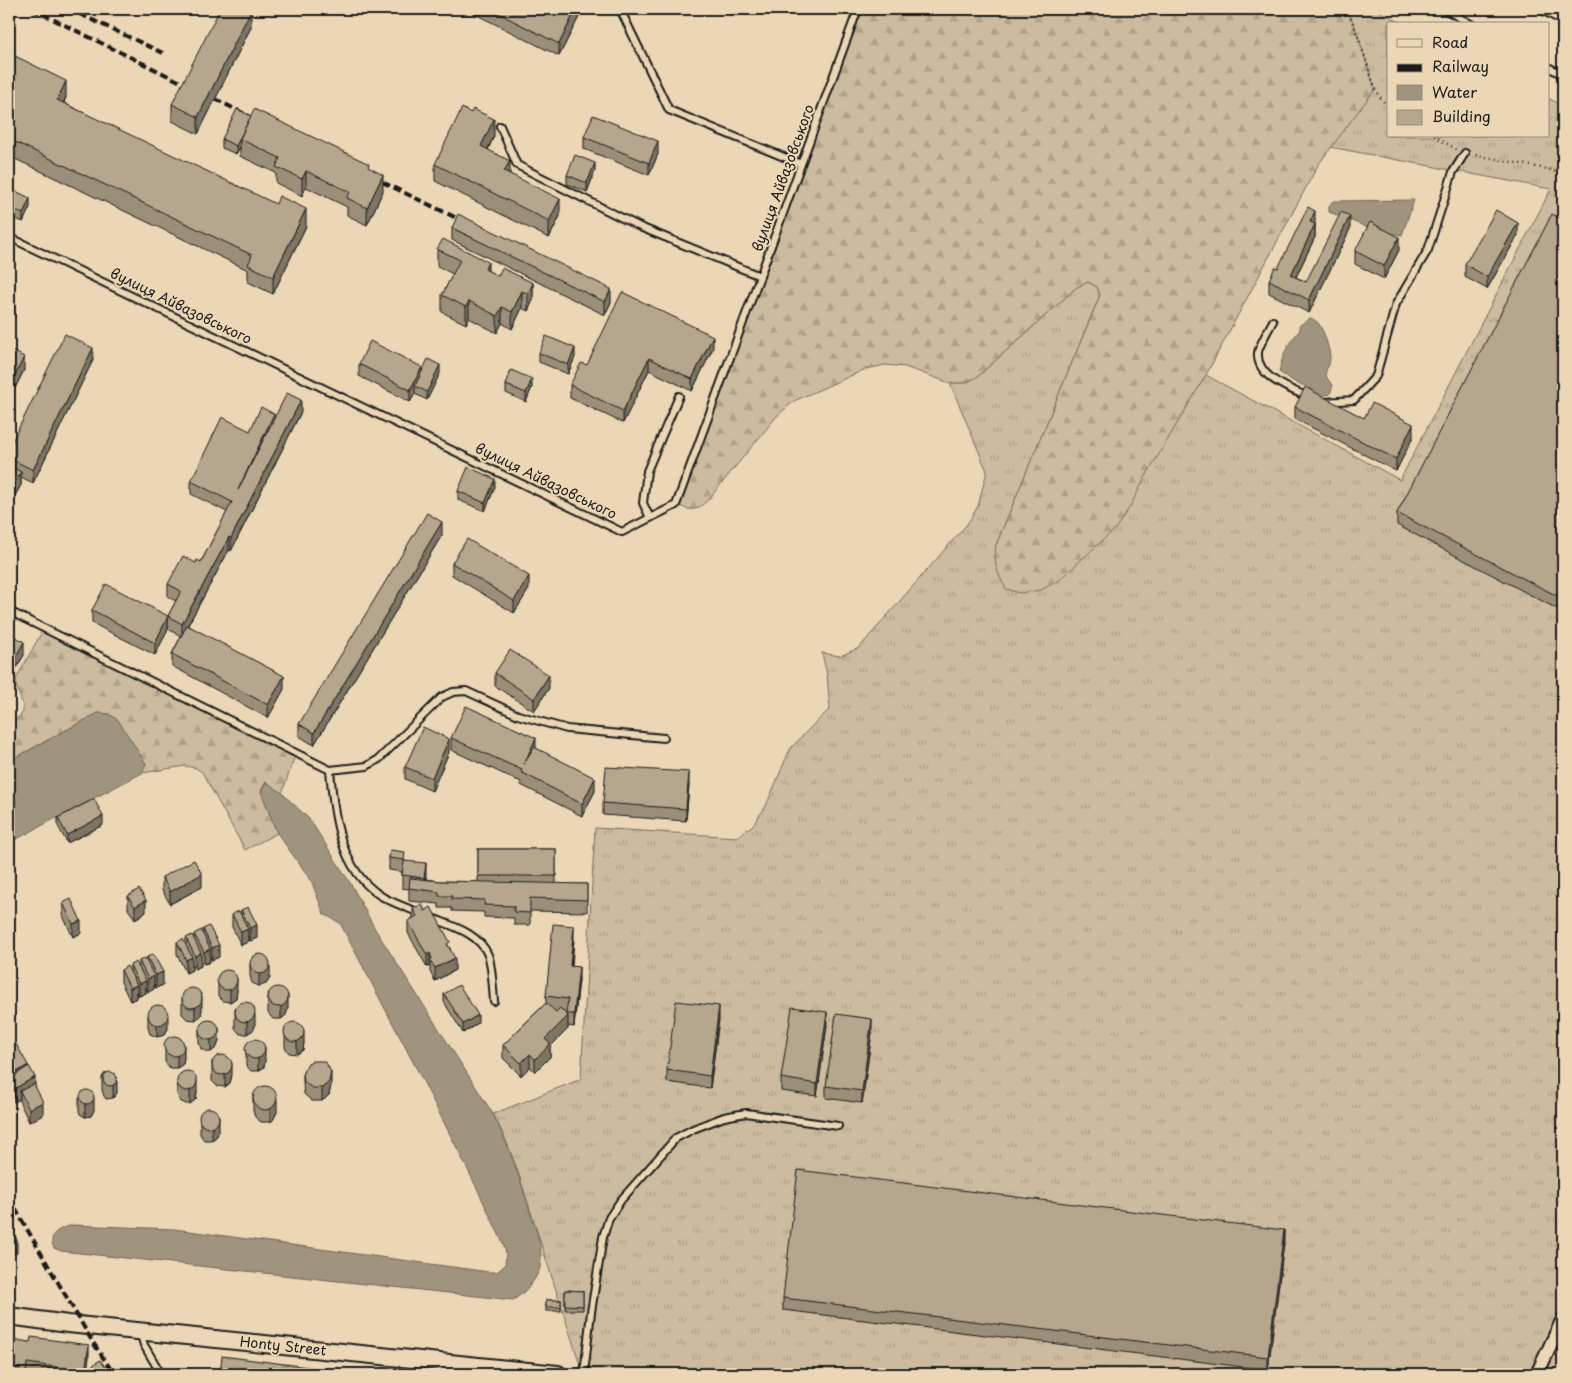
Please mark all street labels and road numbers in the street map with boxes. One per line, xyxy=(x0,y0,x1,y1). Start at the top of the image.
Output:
street label: вулиця Айвазовського xyxy=(746,101,819,254)
street label: вулиця Айвазовського xyxy=(107,262,256,349)
street label: вулиця Айвазовського xyxy=(472,437,621,524)
street label: Honty Street xyxy=(239,1331,328,1361)

